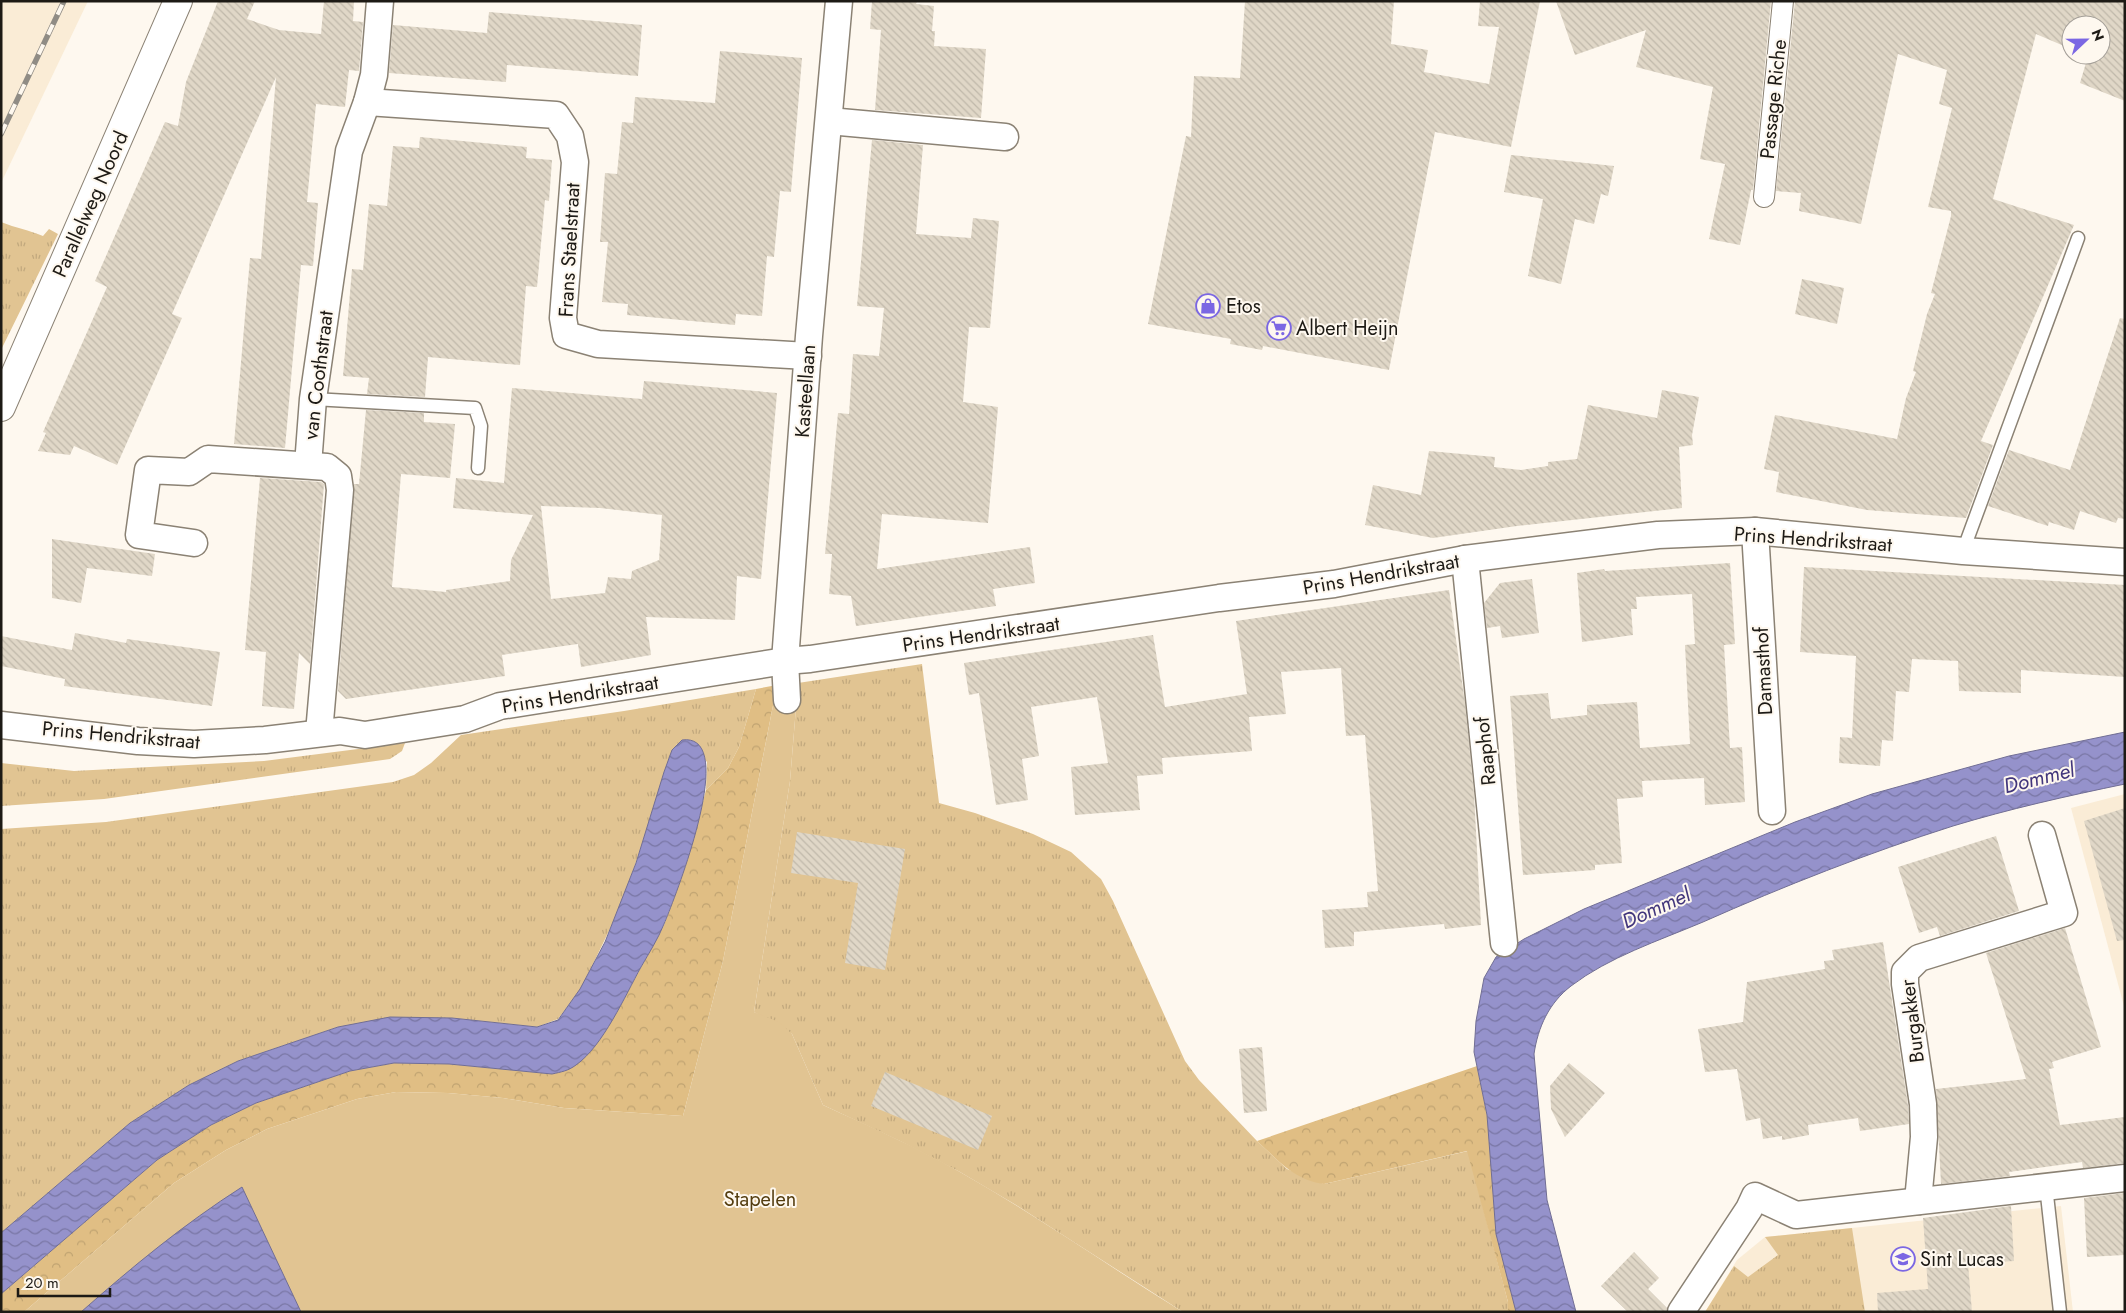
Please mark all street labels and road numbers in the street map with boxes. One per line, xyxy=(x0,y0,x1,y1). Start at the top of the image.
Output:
street label: Passage Riche xyxy=(1753,38,1794,160)
street label: Parallelweg Noord xyxy=(45,127,136,282)
street label: Frans Staelstraat xyxy=(551,182,588,318)
street label: van Coothstraat xyxy=(296,309,341,441)
street label: Kasteellaan xyxy=(788,343,823,439)
street label: Prins Hendrikstraat xyxy=(1733,520,1893,559)
street label: Prins Hendrikstraat xyxy=(1301,546,1462,603)
street label: Prins Hendrikstraat xyxy=(901,609,1062,660)
street label: Damasthof xyxy=(1747,625,1780,716)
street label: Prins Hendrikstraat xyxy=(500,668,661,721)
street label: Prins Hendrikstraat xyxy=(41,714,201,757)
street label: Raaphof xyxy=(1467,714,1504,787)
street label: Burgakker xyxy=(1893,977,1932,1064)

